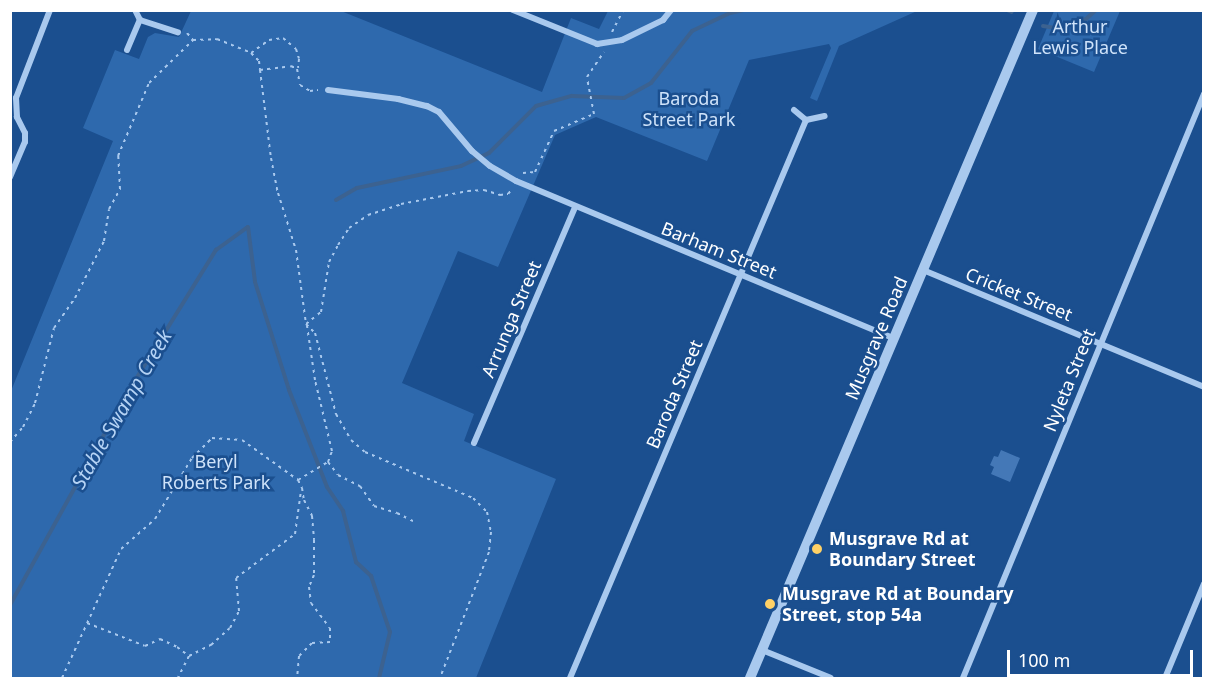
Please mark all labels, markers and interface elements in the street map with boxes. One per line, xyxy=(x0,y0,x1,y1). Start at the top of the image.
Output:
park label: Arthur Lewis Place xyxy=(1032,16,1128,58)
park label: Baroda Street Park xyxy=(643,88,735,130)
street label: Barham Street xyxy=(658,217,780,283)
street label: Arrunga Street xyxy=(477,257,545,381)
street label: Cricket Street xyxy=(962,263,1076,325)
street label: Musgrave Road xyxy=(840,273,912,403)
water label: Stable Swamp Creek xyxy=(66,325,176,493)
street label: Nyleta Street xyxy=(1039,325,1099,435)
street label: Baroda Street xyxy=(641,336,707,452)
park label: Beryl Roberts Park xyxy=(162,451,270,494)
place label: Musgrave Rd at Boundary Street xyxy=(829,528,976,570)
marker: Musgrave Rd at Boundary Street xyxy=(810,542,824,556)
place label: Musgrave Rd at Boundary Street, stop 54a xyxy=(782,583,1013,626)
marker: Musgrave Rd at Boundary Street, stop 54a xyxy=(763,597,777,611)
scale bar xyxy=(1010,638,1196,676)
text: 100 m xyxy=(1018,648,1070,672)

